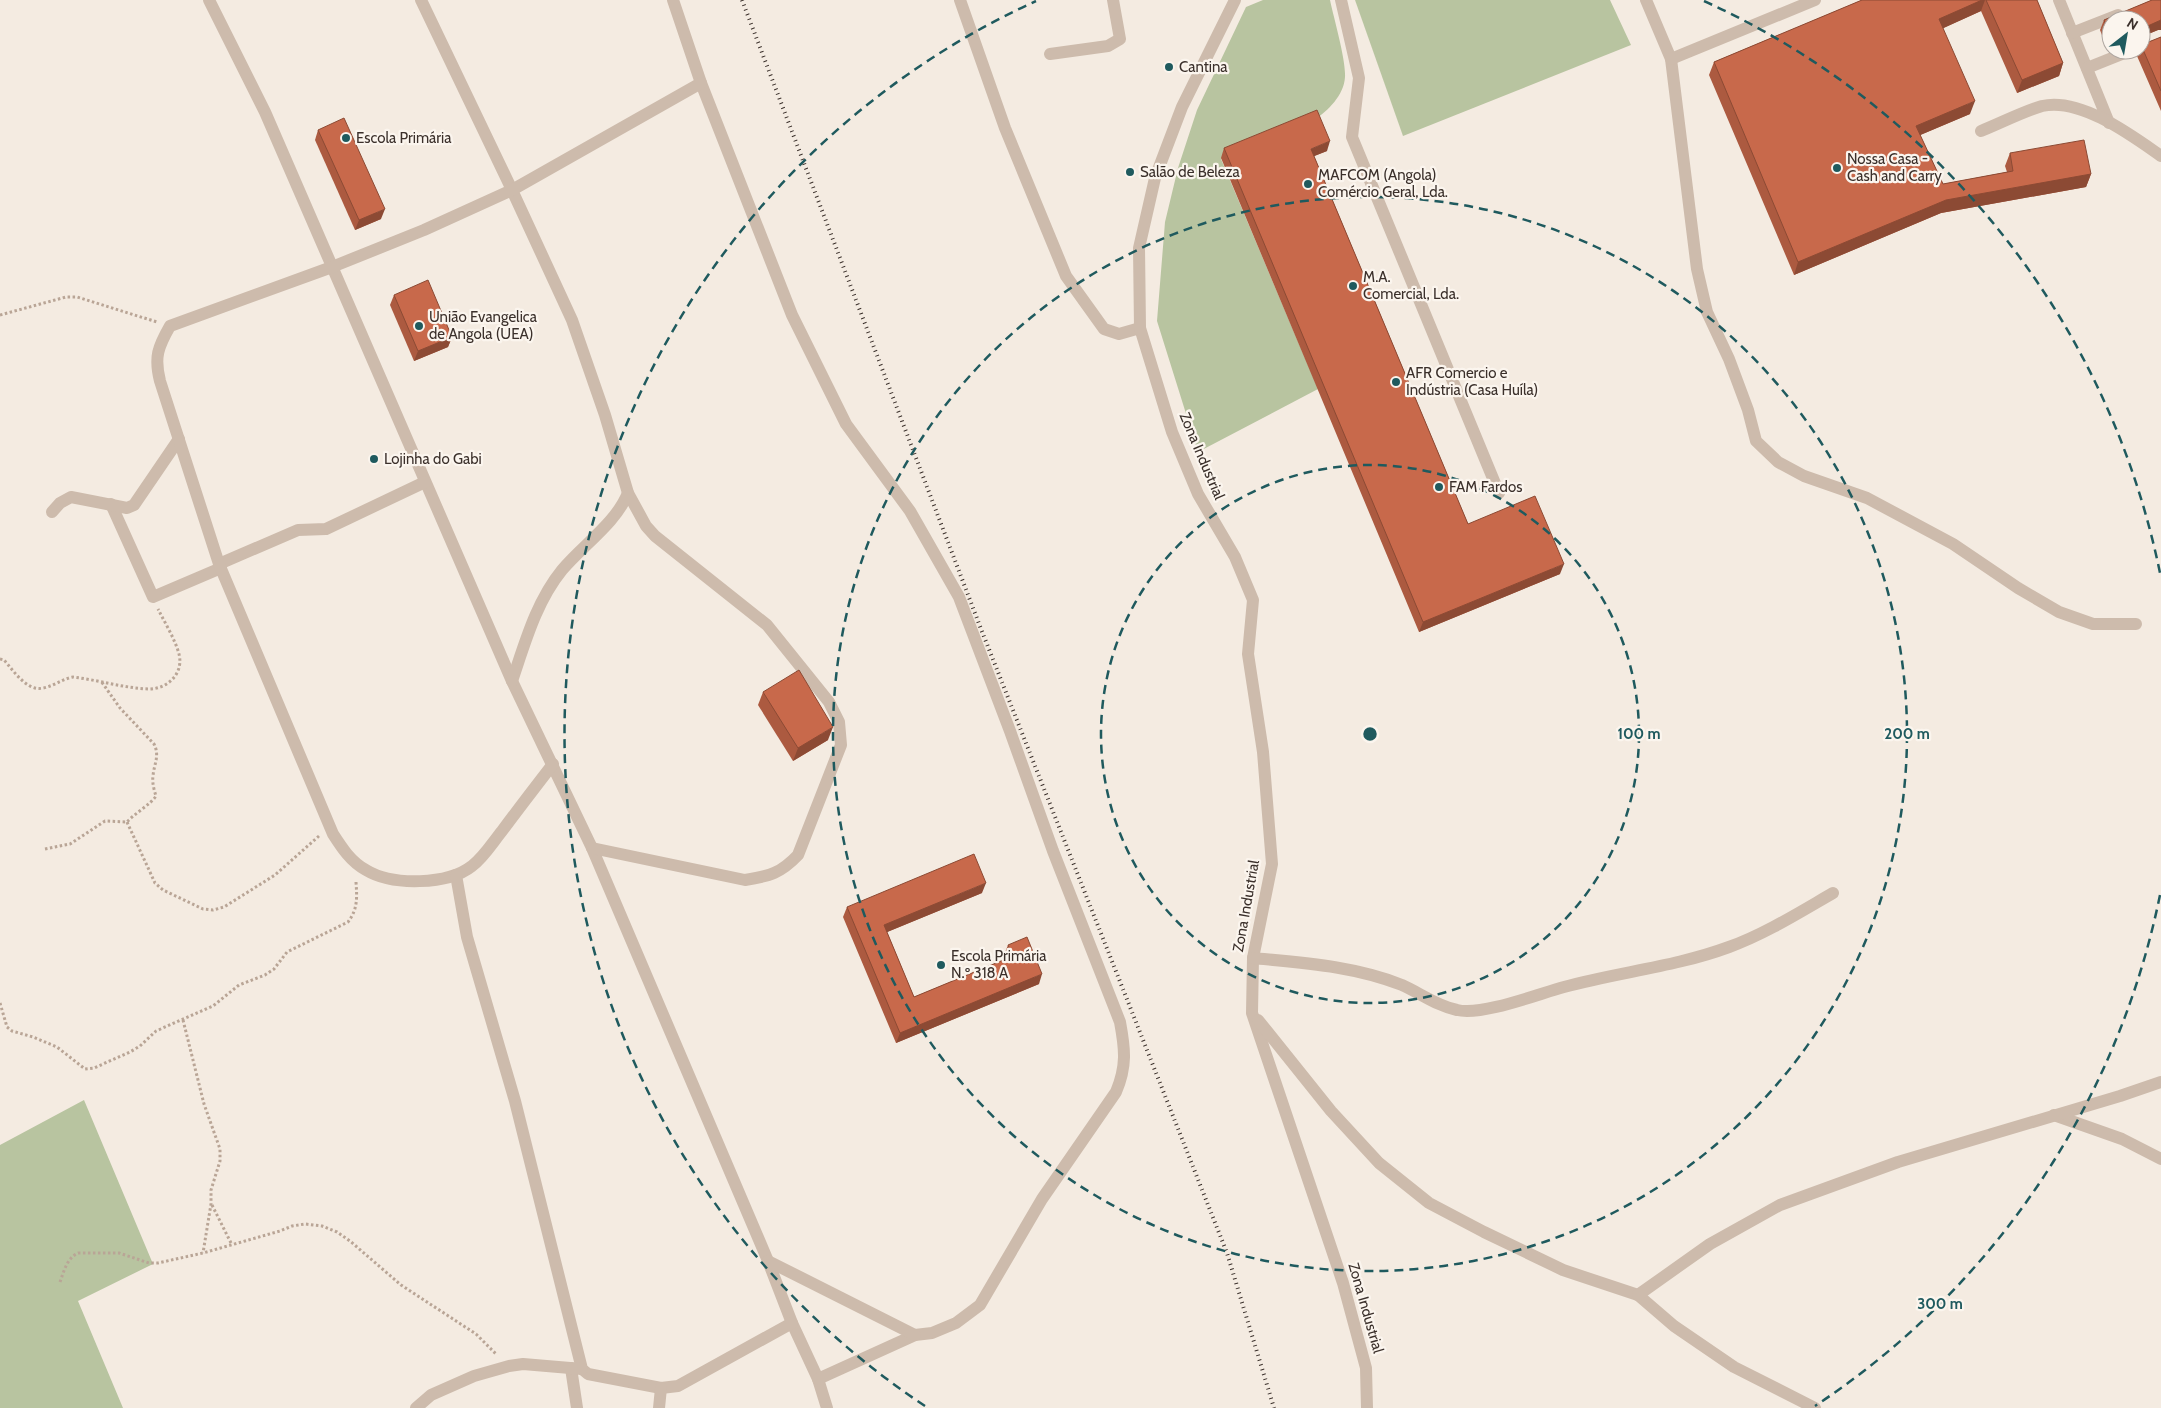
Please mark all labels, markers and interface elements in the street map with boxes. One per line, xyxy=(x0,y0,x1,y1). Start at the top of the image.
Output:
north arrow xyxy=(2101,10,2151,60)
text: N xyxy=(2124,14,2142,34)
place label: Cantina xyxy=(1179,58,1228,76)
marker: Cantina xyxy=(1163,61,1175,73)
place label: Escola Primária xyxy=(356,129,452,147)
marker: Escola Primária xyxy=(340,132,352,144)
place label: Nossa Casa - Cash and Carry xyxy=(1847,150,1942,185)
marker: Nossa Casa - Cash and Carry xyxy=(1831,162,1843,174)
place label: Salão de Beleza xyxy=(1140,163,1241,181)
marker: Salão de Beleza xyxy=(1124,166,1136,178)
place label: MAFCOM (Angola) Comércio Geral, Lda. xyxy=(1318,166,1448,201)
marker: MAFCOM (Angola) Comércio Geral, Lda. xyxy=(1302,178,1314,190)
place label: M.A. Comercial, Lda. xyxy=(1363,268,1459,303)
marker: M.A. Comercial, Lda. xyxy=(1347,280,1359,292)
place label: União Evangelica de Angola (UEA) xyxy=(429,308,538,343)
marker: União Evangelica de Angola (UEA) xyxy=(413,320,425,332)
place label: AFR Comercio e Indústria (Casa Huíla) xyxy=(1406,364,1538,399)
marker: AFR Comercio e Indústria (Casa Huíla) xyxy=(1390,376,1402,388)
street label: Zona Industrial xyxy=(1176,410,1229,503)
place label: Lojinha do Gabi xyxy=(384,450,482,468)
marker: Lojinha do Gabi xyxy=(368,453,380,465)
place label: FAM Fardos xyxy=(1449,478,1522,496)
marker: FAM Fardos xyxy=(1433,481,1445,493)
centre of rings xyxy=(1361,725,1379,743)
text: 100 m xyxy=(1617,725,1661,743)
text: 200 m xyxy=(1884,725,1930,743)
street label: Zona Industrial xyxy=(1229,858,1263,953)
place label: Escola Primária N.º 318 A xyxy=(951,947,1047,982)
marker: Escola Primária N.º 318 A xyxy=(935,959,947,971)
street label: Zona Industrial xyxy=(1345,1261,1388,1356)
text: 300 m xyxy=(1917,1295,1963,1313)

